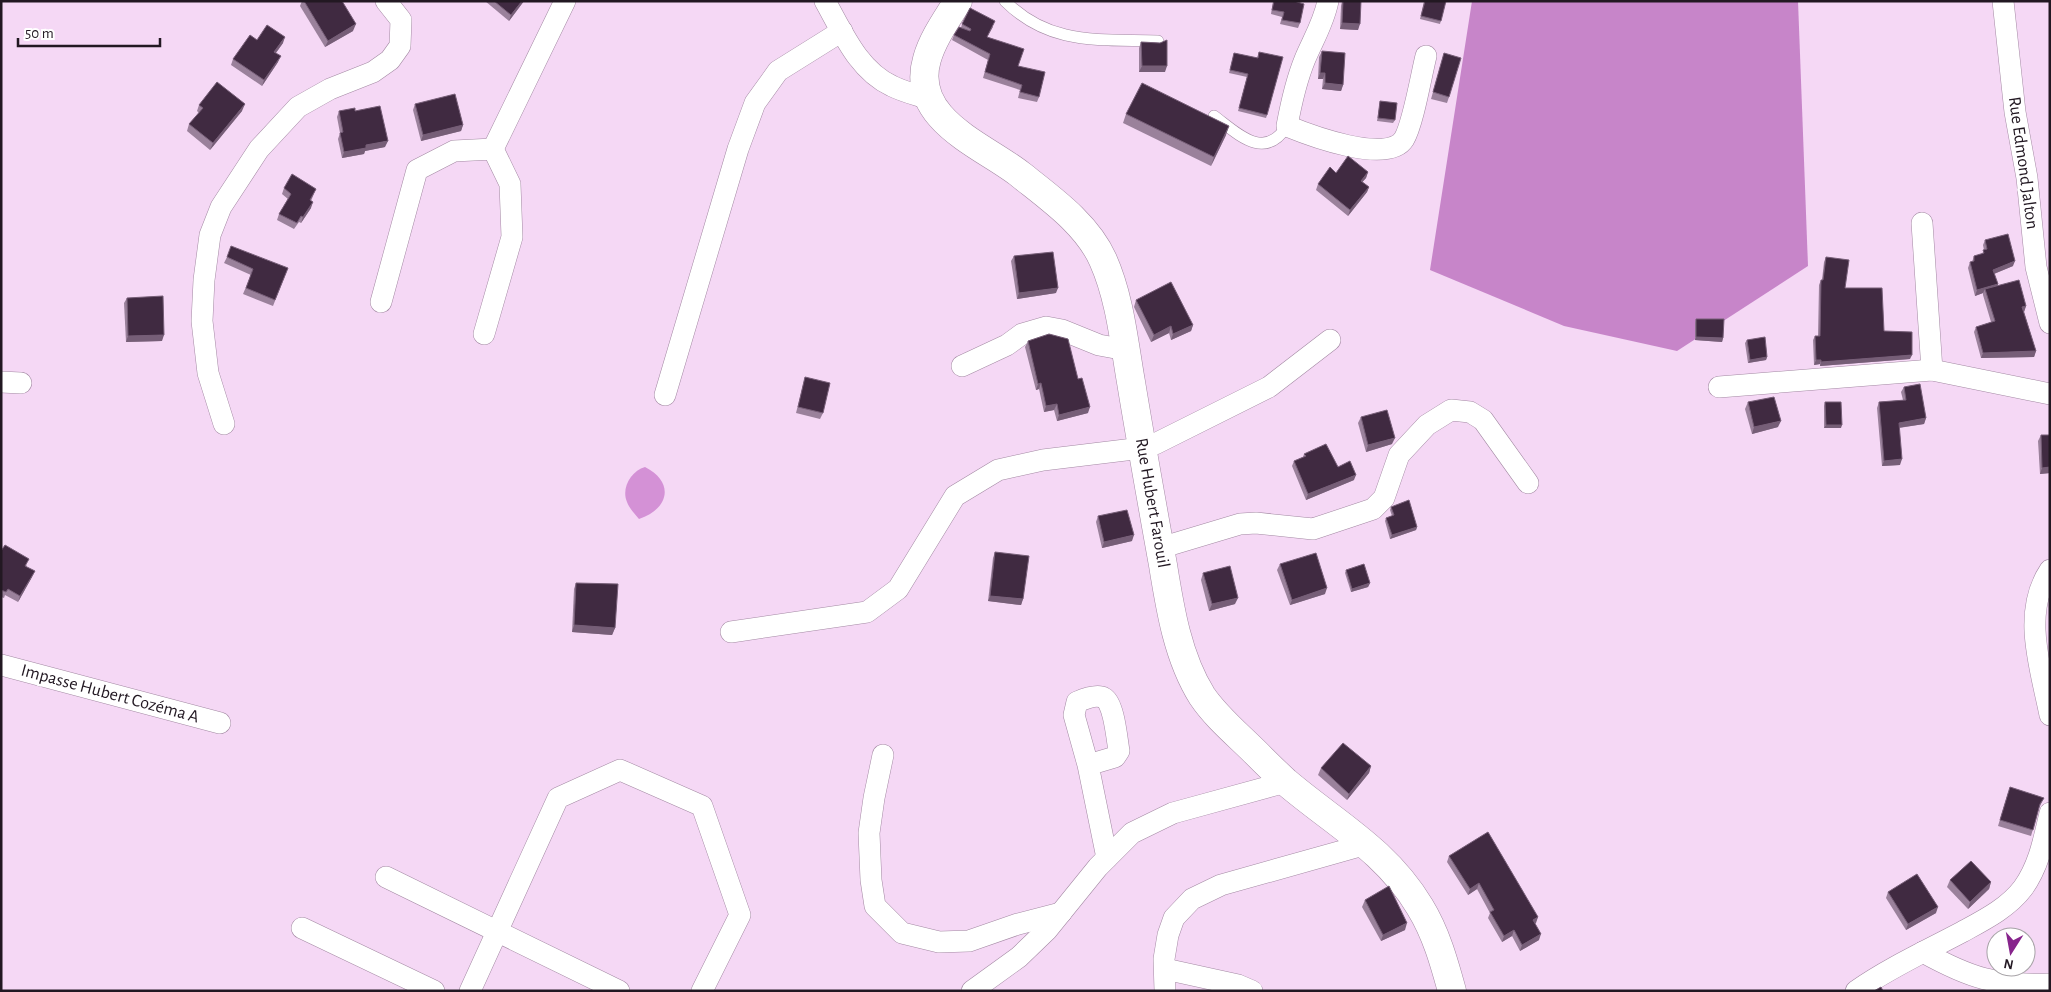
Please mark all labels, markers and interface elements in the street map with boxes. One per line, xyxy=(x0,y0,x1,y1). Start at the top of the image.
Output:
scale bar xyxy=(18,15,160,47)
text: 50 m xyxy=(25,26,54,41)
street label: Rue Edmond Jalton xyxy=(2005,96,2041,230)
street label: Rue Hubert Farouil xyxy=(1132,437,1172,569)
street label: Impasse Hubert Cozéma A xyxy=(19,662,202,727)
north arrow xyxy=(1986,927,2036,977)
text: N xyxy=(2003,956,2015,972)

